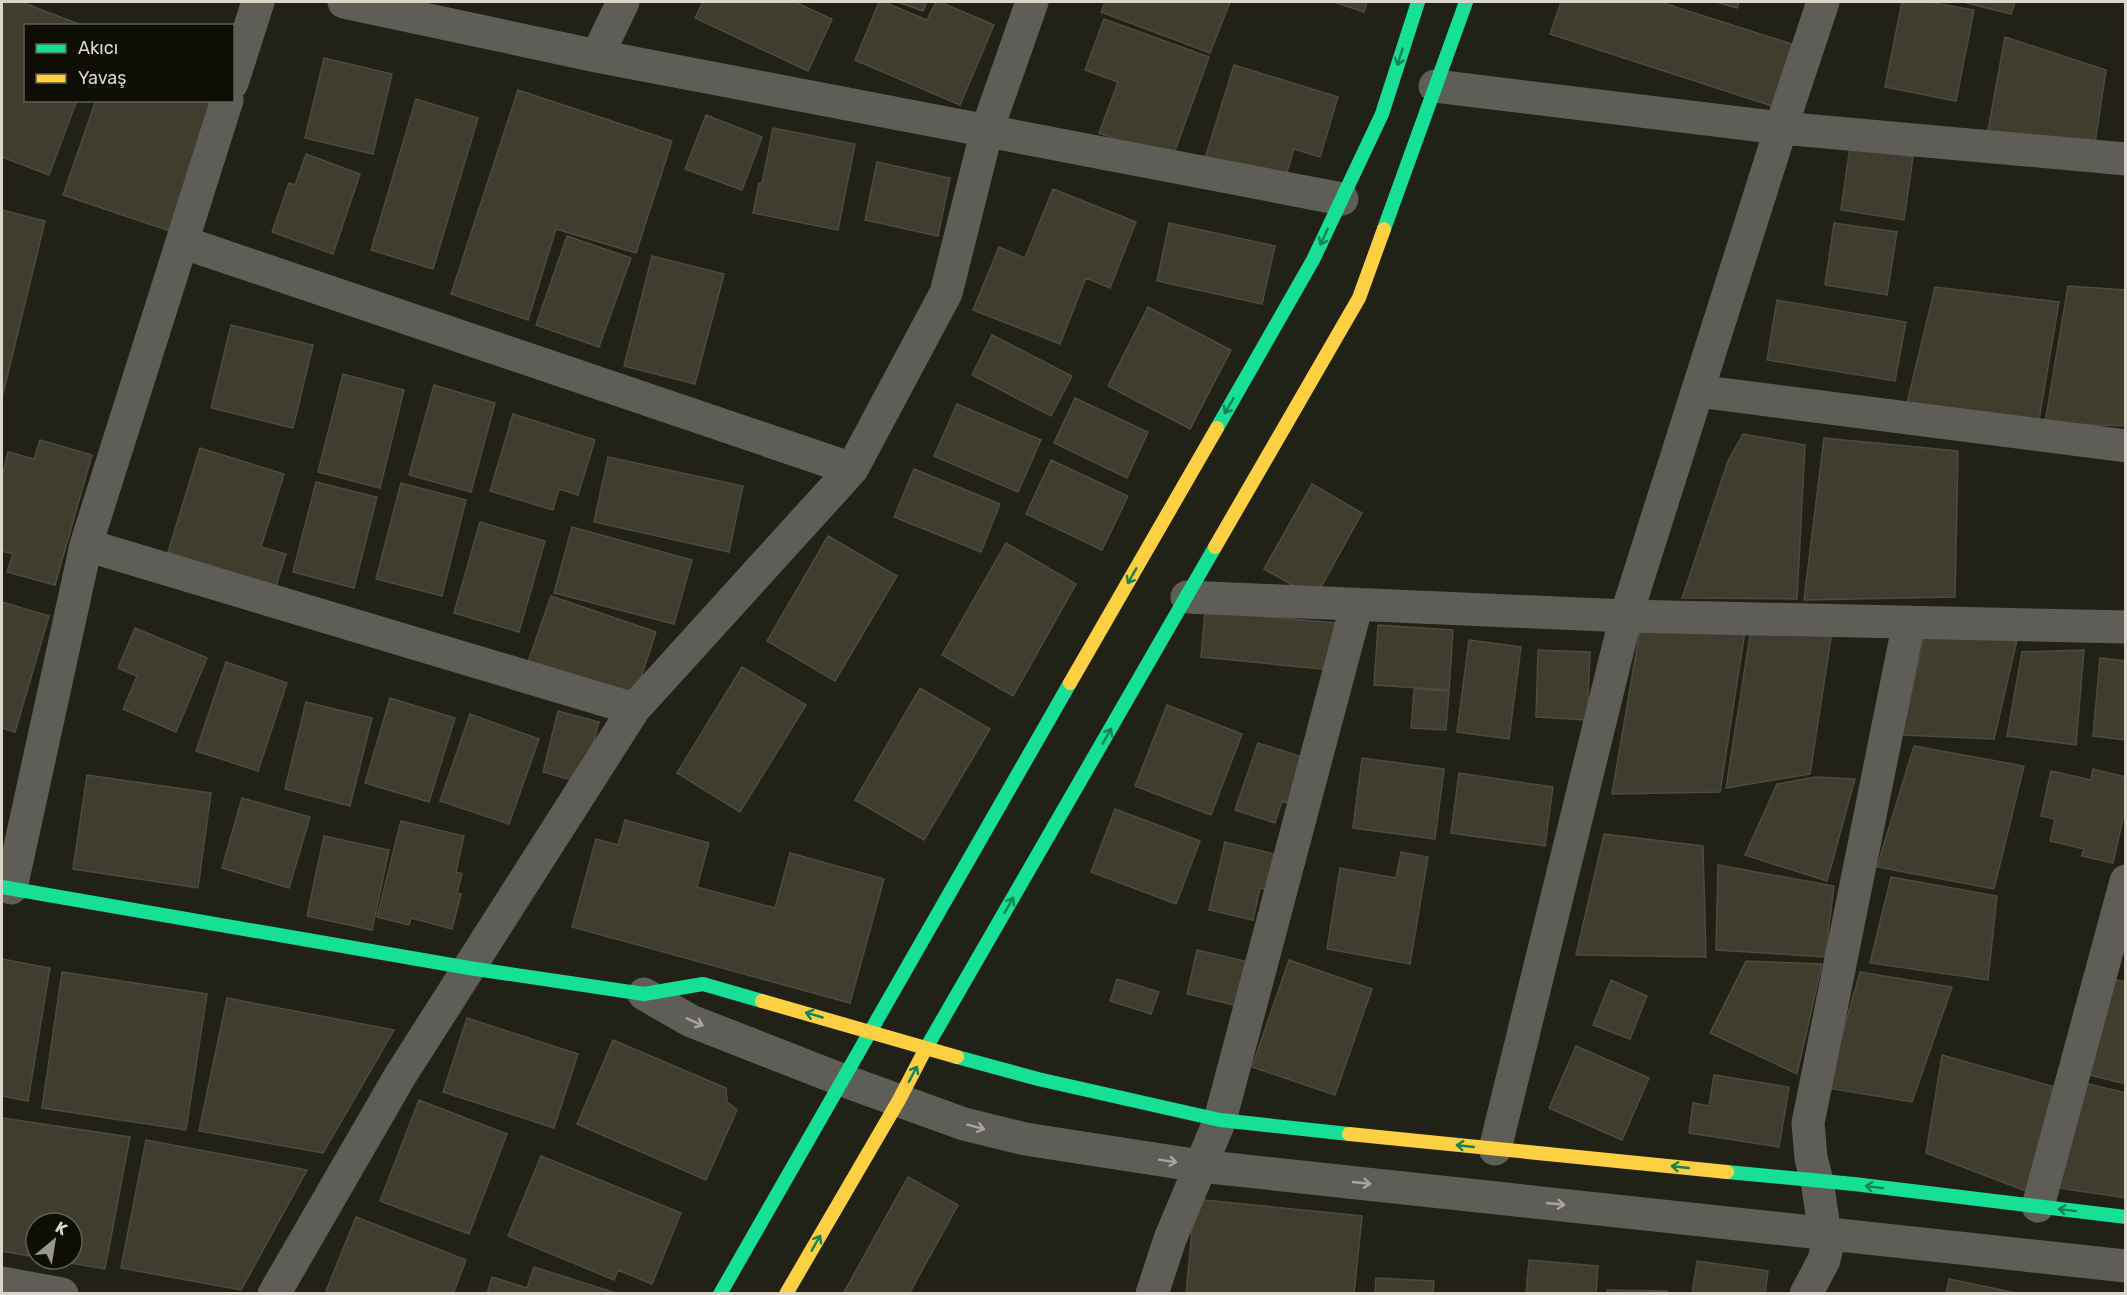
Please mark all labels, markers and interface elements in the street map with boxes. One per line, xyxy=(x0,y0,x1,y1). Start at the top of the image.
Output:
legend xyxy=(24,24,234,102)
text: Akıcı xyxy=(78,37,118,59)
one-way arrow xyxy=(1394,47,1405,66)
text: Yavaş xyxy=(78,67,126,89)
one-way arrow xyxy=(1318,227,1330,245)
one-way arrow xyxy=(1223,397,1234,415)
one-way arrow xyxy=(1126,567,1138,584)
one-way arrow xyxy=(1101,728,1113,745)
one-way arrow xyxy=(1004,897,1016,914)
one-way arrow xyxy=(805,1009,824,1021)
one-way arrow xyxy=(686,1017,704,1028)
one-way arrow xyxy=(907,1066,919,1083)
one-way arrow xyxy=(967,1121,986,1133)
one-way arrow xyxy=(1455,1140,1475,1151)
one-way arrow xyxy=(1158,1156,1177,1167)
one-way arrow xyxy=(1670,1161,1690,1172)
one-way arrow xyxy=(1351,1178,1371,1189)
one-way arrow xyxy=(1864,1181,1884,1192)
one-way arrow xyxy=(1545,1199,1565,1210)
one-way arrow xyxy=(2058,1204,2078,1215)
north arrow xyxy=(24,1211,84,1271)
text: K xyxy=(52,1218,71,1240)
one-way arrow xyxy=(810,1235,822,1252)

